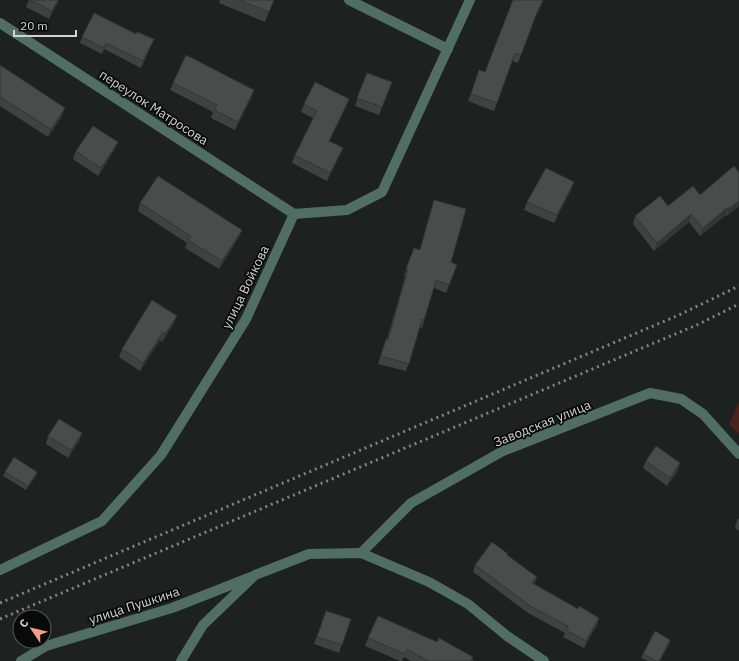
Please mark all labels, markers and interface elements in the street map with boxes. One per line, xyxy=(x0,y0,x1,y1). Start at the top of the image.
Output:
scale bar xyxy=(14,12,76,38)
text: 20 m xyxy=(20,18,48,33)
street label: переулок Матросова xyxy=(96,66,211,149)
street label: улица Войкова xyxy=(218,243,273,332)
street label: Заводская улица xyxy=(491,396,593,451)
street label: улица Пушкина xyxy=(87,583,182,628)
north arrow xyxy=(12,609,52,649)
text: С xyxy=(16,616,32,630)

